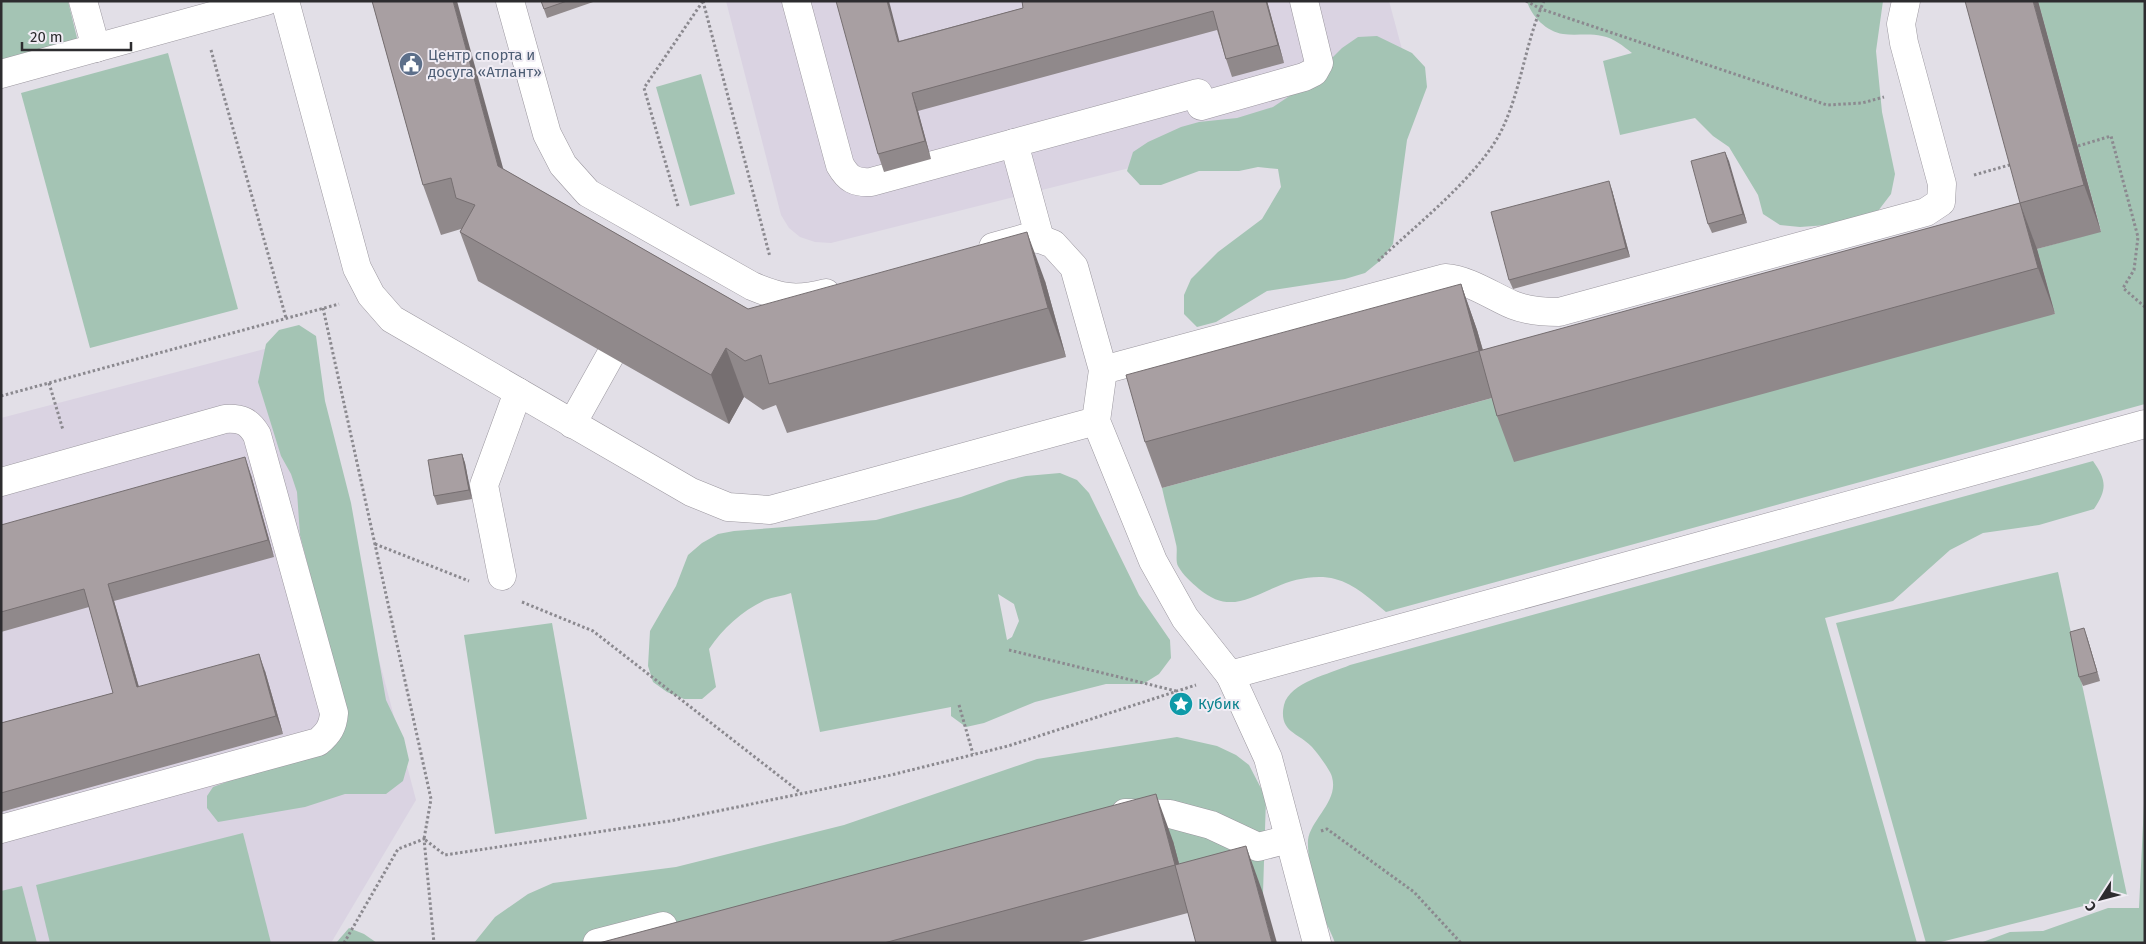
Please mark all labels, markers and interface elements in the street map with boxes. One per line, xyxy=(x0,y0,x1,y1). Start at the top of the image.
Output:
scale bar xyxy=(22,20,131,52)
text: 20 m xyxy=(30,28,63,46)
place label: Центр спорта и досуга «Атлант» xyxy=(428,46,542,81)
public building icon: Центр спорта и досуга «Атлант» xyxy=(398,51,424,77)
place icon: Кубик xyxy=(1168,691,1194,717)
place label: Кубик xyxy=(1198,695,1240,713)
north arrow xyxy=(2076,874,2126,924)
text: С xyxy=(2082,898,2100,915)

